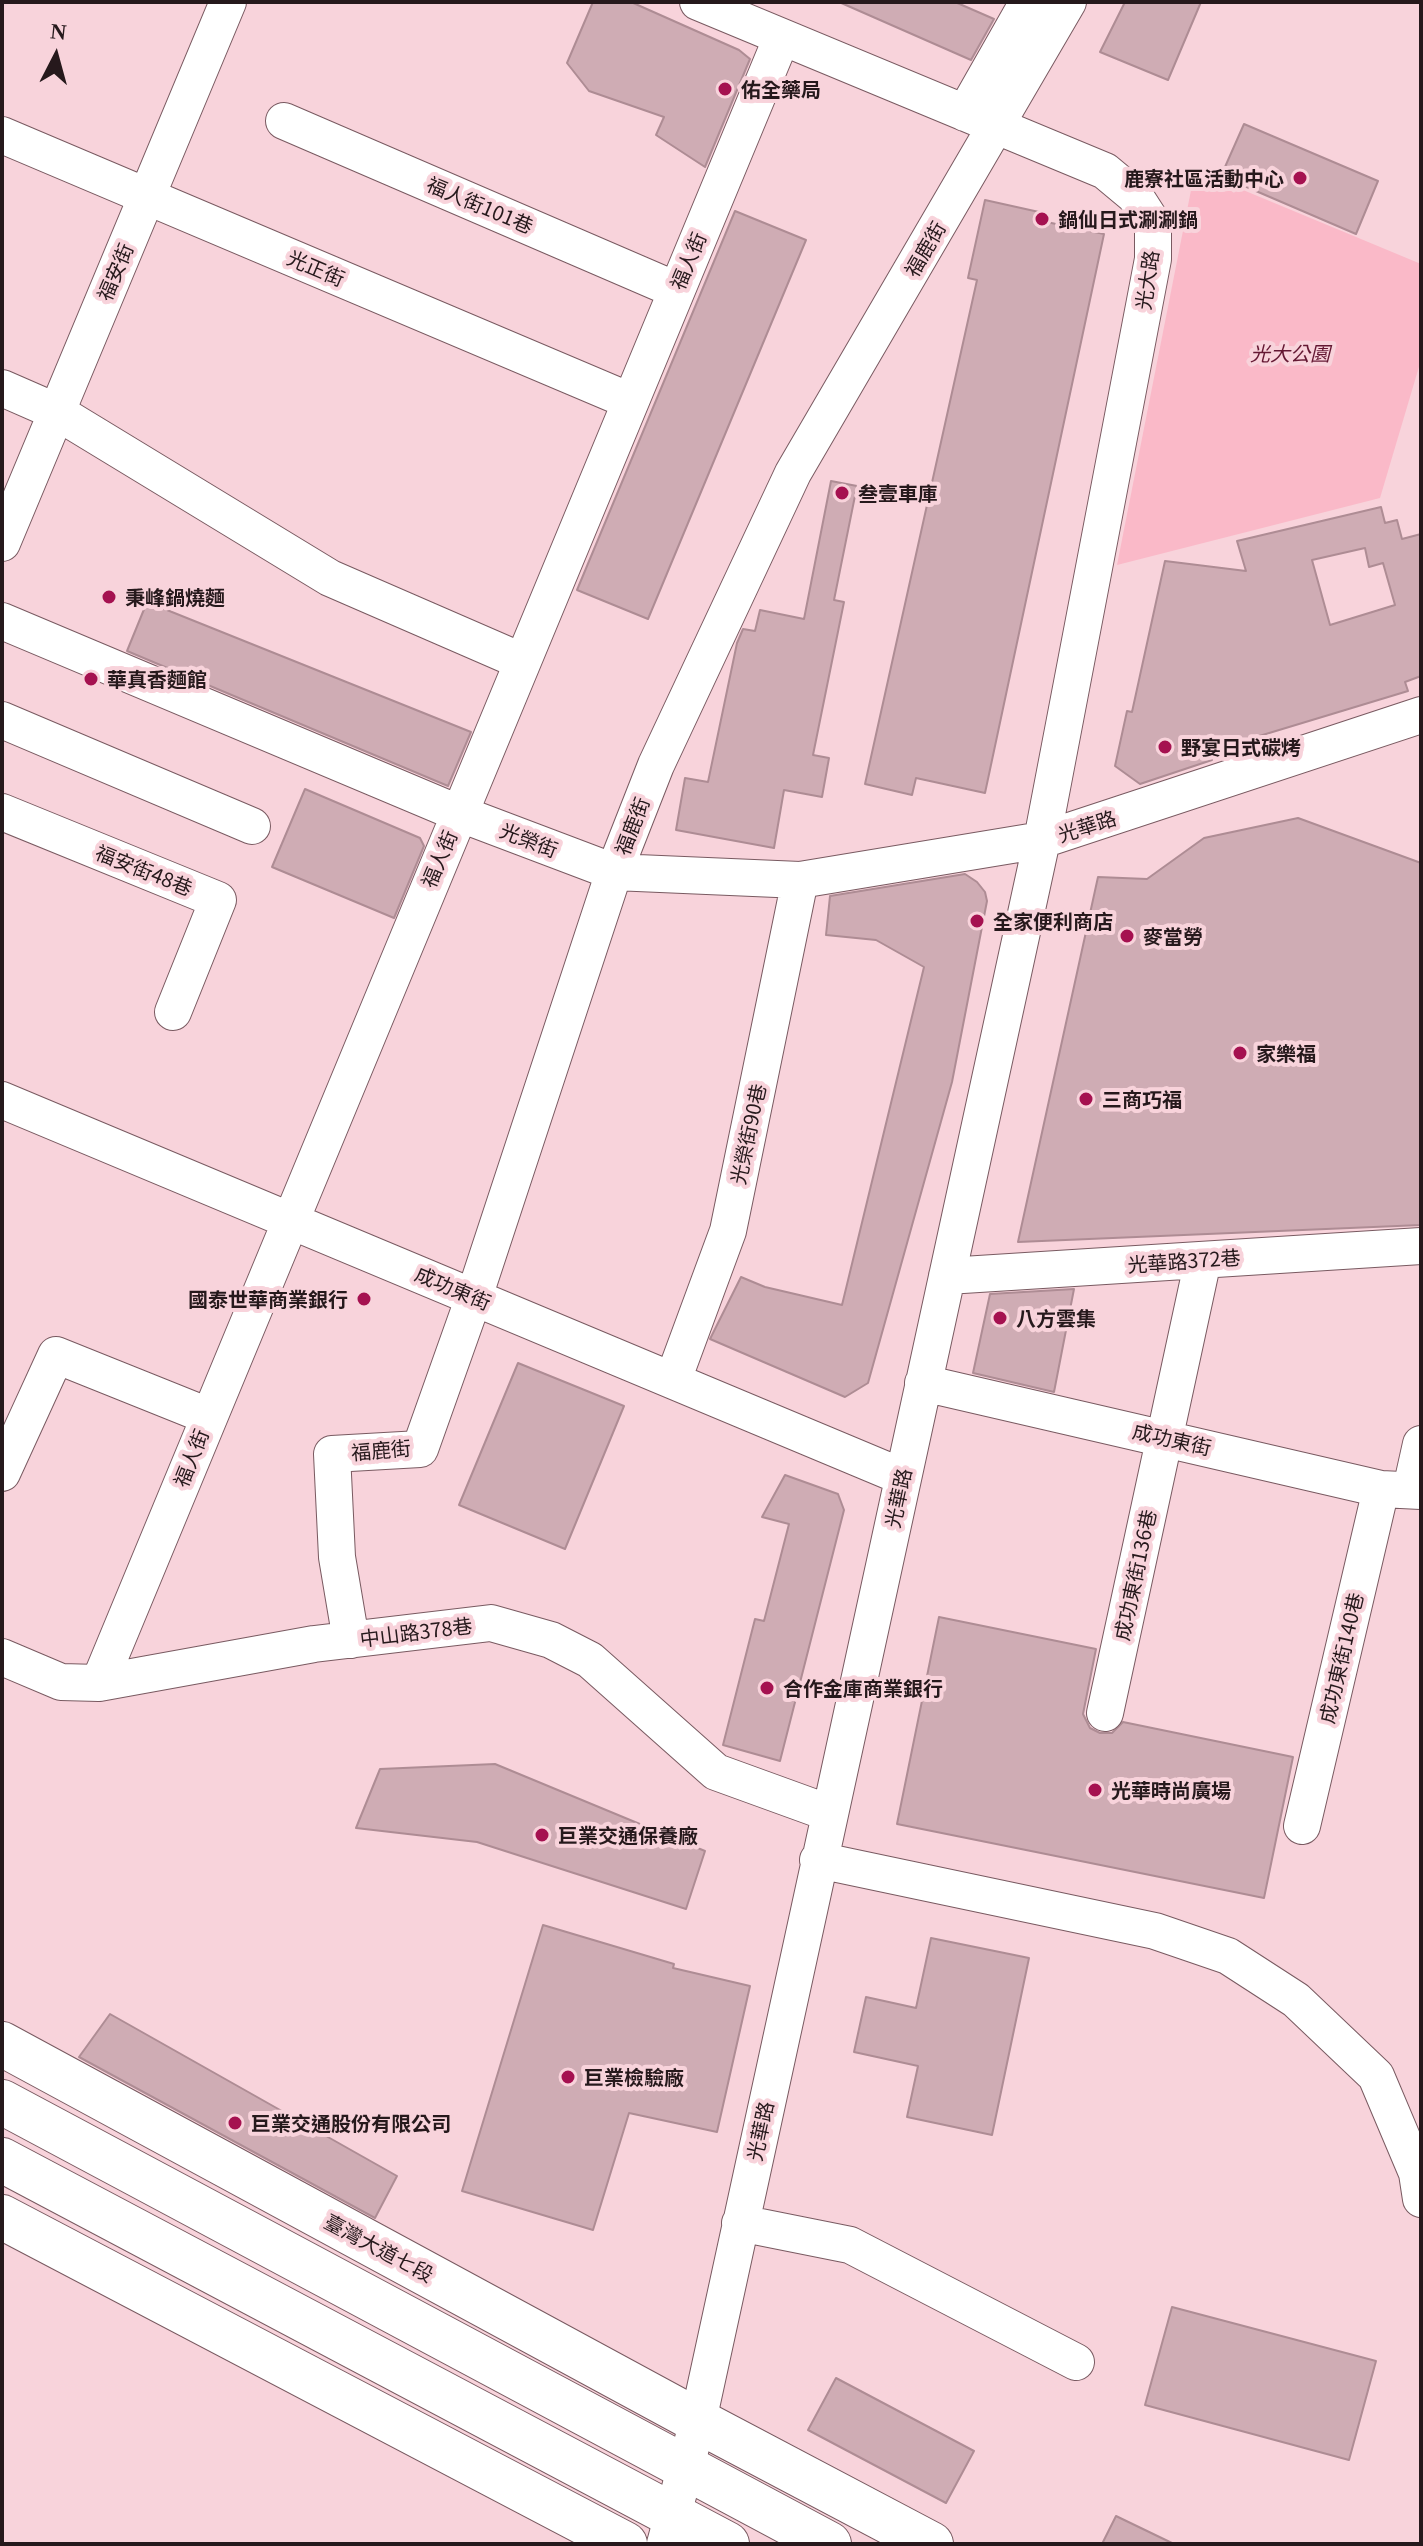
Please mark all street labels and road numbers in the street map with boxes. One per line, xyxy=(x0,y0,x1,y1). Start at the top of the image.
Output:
street label: 福人街101巷 xyxy=(423,172,537,238)
street label: 福鹿街 xyxy=(900,217,950,281)
street label: 福人街 xyxy=(665,229,711,293)
street label: 福安街 xyxy=(92,240,138,304)
street label: 光正街 xyxy=(284,245,348,291)
street label: 光大路 xyxy=(1131,249,1163,311)
street label: 福鹿街 xyxy=(610,794,654,858)
street label: 光華路 xyxy=(1055,805,1119,847)
street label: 光榮街 xyxy=(497,818,561,862)
street label: 福人街 xyxy=(416,827,462,891)
street label: 福安街48巷 xyxy=(92,840,196,900)
street label: 光榮街90巷 xyxy=(726,1082,770,1186)
street label: 光華路372巷 xyxy=(1127,1245,1241,1277)
street label: 成功東街 xyxy=(411,1261,495,1315)
street label: 成功東街 xyxy=(1130,1418,1214,1460)
street label: 福人街 xyxy=(169,1426,213,1490)
street label: 福鹿街 xyxy=(350,1435,412,1465)
street label: 光華路 xyxy=(880,1466,916,1530)
street label: 成功東街136巷 xyxy=(1109,1507,1161,1643)
street label: 成功東街140巷 xyxy=(1314,1590,1368,1726)
street label: 中山路378巷 xyxy=(358,1613,474,1651)
street label: 光華路 xyxy=(742,2099,778,2163)
street label: 臺灣大道七段 xyxy=(320,2209,438,2287)

